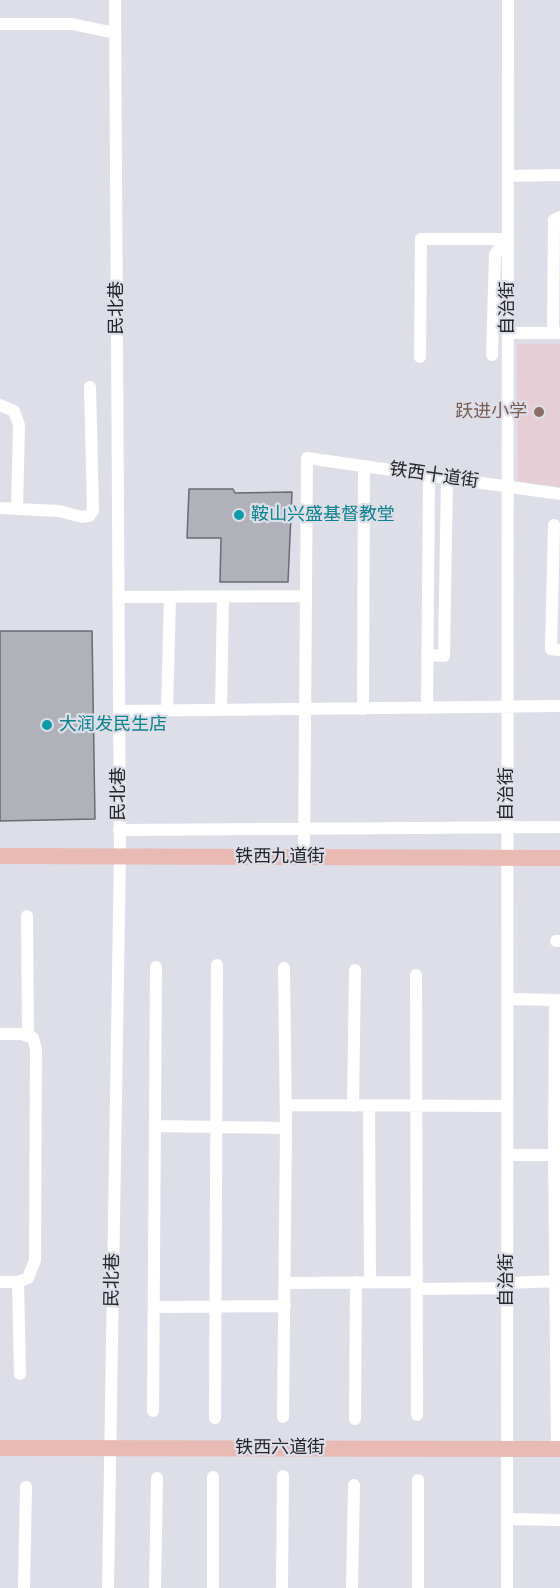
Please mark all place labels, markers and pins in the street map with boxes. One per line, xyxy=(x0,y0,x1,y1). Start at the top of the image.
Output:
place label: 跃进小学 xyxy=(455,401,527,423)
marker: 跃进小学 xyxy=(532,405,546,419)
place label: 鞍山兴盛基督教堂 xyxy=(251,504,395,526)
marker: 鞍山兴盛基督教堂 xyxy=(232,508,246,522)
place label: 大润发民生店 xyxy=(59,714,167,736)
marker: 大润发民生店 xyxy=(40,718,54,732)

